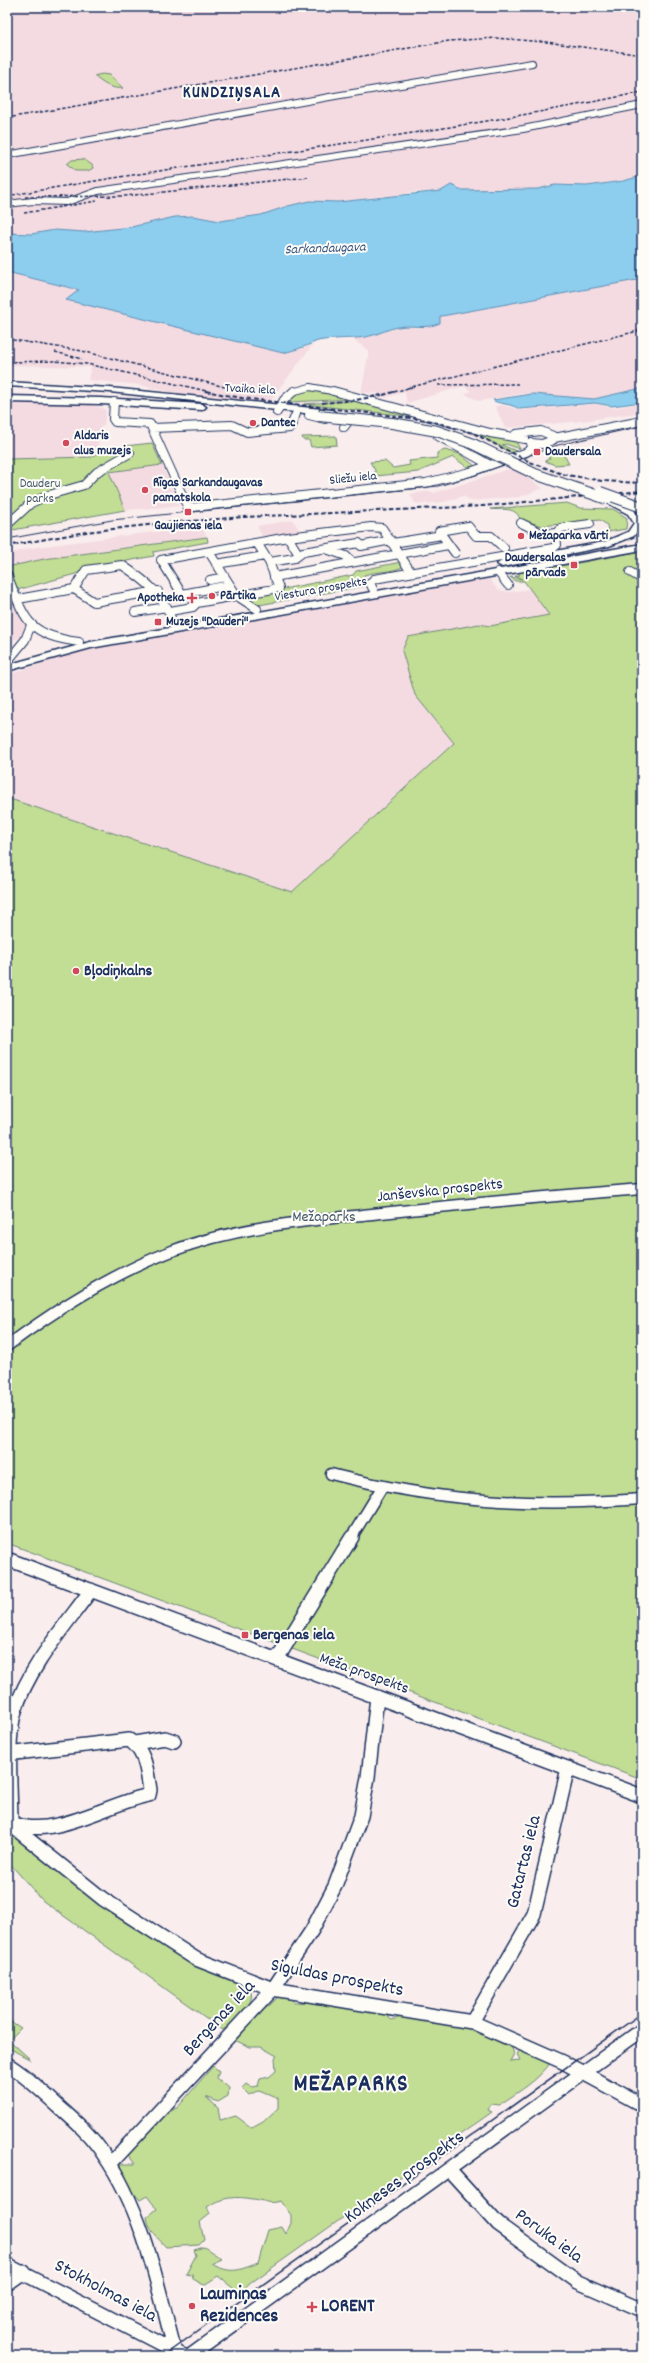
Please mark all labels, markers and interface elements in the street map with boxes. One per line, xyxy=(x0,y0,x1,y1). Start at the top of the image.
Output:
district label: KUNDZIŅSALA xyxy=(183,82,281,106)
water label: Sarkandaugava xyxy=(284,238,367,260)
street label: Tvaika iela xyxy=(224,379,277,401)
place label: Dantec xyxy=(261,414,296,433)
marker: Dantec xyxy=(248,418,258,428)
place label: Aldaris alus muzejs xyxy=(74,427,132,461)
marker: Aldaris alus muzejs xyxy=(61,438,71,448)
place label: Daudersala xyxy=(545,443,602,462)
marker: Daudersala xyxy=(532,447,542,457)
street label: Sliežu iela xyxy=(328,467,378,491)
place label: Rīgas Sarkandaugavas pamatskola xyxy=(153,474,263,508)
park label: Dauderu parks xyxy=(20,475,60,509)
marker: Rīgas Sarkandaugavas pamatskola xyxy=(140,485,150,495)
marker: Gaujienas iela xyxy=(183,507,193,517)
place label: Gaujienas iela xyxy=(154,517,223,536)
place label: Mežaparka vārti xyxy=(529,527,609,546)
marker: Mežaparka vārti xyxy=(516,531,526,541)
place label: Daudersalas pārvads xyxy=(505,549,567,583)
marker: Daudersalas pārvads xyxy=(569,560,579,570)
street label: Viestura prospekts xyxy=(273,573,369,607)
place label: Pārtika xyxy=(220,587,257,606)
place label: Apotheka xyxy=(137,589,185,608)
marker: Pārtika xyxy=(207,591,217,601)
marker: Apotheka xyxy=(187,593,197,603)
place label: Muzejs "Dauderi" xyxy=(166,613,249,632)
marker: Muzejs "Dauderi" xyxy=(153,617,163,627)
place label: Bļodiņkalns xyxy=(84,960,153,983)
marker: Bļodiņkalns xyxy=(71,966,81,976)
street label: Janševska prospekts xyxy=(376,1173,504,1209)
park label: Mežaparks xyxy=(292,1206,356,1229)
place label: Bergenas iela xyxy=(253,1624,336,1647)
marker: Bergenas iela xyxy=(240,1630,250,1640)
street label: Meža prospekts xyxy=(316,1647,412,1701)
street label: Gatartas iela xyxy=(500,1812,550,1911)
street label: Siguldas prospekts xyxy=(268,1953,406,2005)
street label: Bergenas iela xyxy=(177,1974,263,2063)
district label: MEŽAPARKS xyxy=(293,2068,409,2102)
street label: Kokneses prospekts xyxy=(339,2125,471,2231)
street label: Poruka iela xyxy=(508,2203,589,2272)
street label: Stokholmas iela xyxy=(49,2254,162,2331)
place label: Laumiņas Rezidences xyxy=(200,2282,278,2331)
place label: LORENT xyxy=(321,2294,375,2321)
marker: Laumiņas Rezidences xyxy=(187,2301,197,2311)
marker: LORENT xyxy=(306,2301,318,2313)

